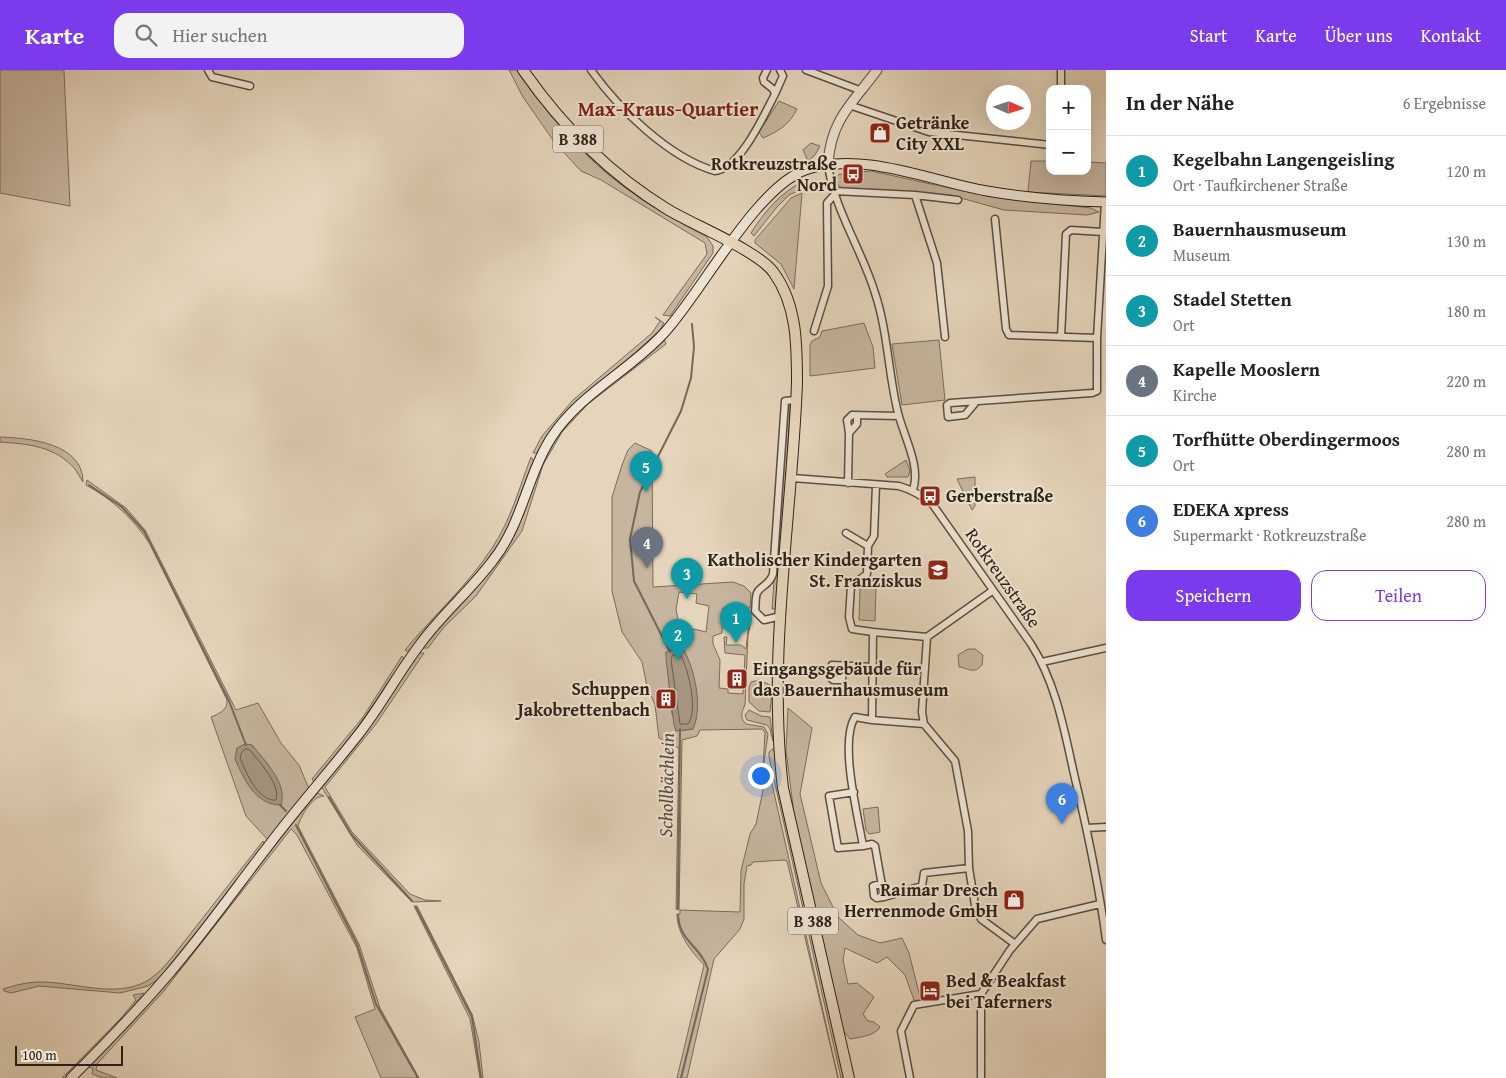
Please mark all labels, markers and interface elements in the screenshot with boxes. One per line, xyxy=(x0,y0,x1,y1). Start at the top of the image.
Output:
search box xyxy=(114,13,464,58)
text: Karte xyxy=(25,18,84,53)
icon: search xyxy=(132,21,160,49)
text: Hier suchen xyxy=(172,21,267,49)
text: Start xyxy=(1190,22,1227,49)
text: Karte xyxy=(1255,22,1297,49)
text: Über uns xyxy=(1325,22,1393,49)
text: Kontakt xyxy=(1421,22,1481,49)
north arrow xyxy=(986,85,1031,130)
map controls xyxy=(1046,85,1091,175)
button: + xyxy=(1046,85,1091,130)
text: In der Nähe xyxy=(1126,87,1234,118)
text: 6 Ergebnisse xyxy=(1403,91,1486,115)
district label: Max-Kraus-Quartier xyxy=(578,94,758,123)
place label: Getränke City XXL xyxy=(896,109,970,157)
shop icon: Getränke City XXL xyxy=(868,121,892,145)
road number: B 388 xyxy=(553,126,603,152)
button: − xyxy=(1046,130,1091,175)
text: Kegelbahn Langengeisling xyxy=(1173,145,1394,173)
place label: Rotkreuzstraße Nord xyxy=(711,150,838,198)
text: 1 xyxy=(1138,159,1146,183)
text: 120 m xyxy=(1446,159,1486,183)
bus stop icon: Rotkreuzstraße Nord xyxy=(841,162,865,186)
text: Ort · Taufkirchener Straße xyxy=(1173,173,1348,197)
text: Bauernhausmuseum xyxy=(1173,215,1347,243)
text: 2 xyxy=(1138,229,1146,253)
text: 130 m xyxy=(1446,229,1486,253)
text: Museum xyxy=(1173,243,1230,267)
text: Stadel Stetten xyxy=(1173,285,1292,313)
text: 3 xyxy=(1138,299,1146,323)
text: 180 m xyxy=(1446,299,1486,323)
text: Ort xyxy=(1173,313,1195,337)
text: Kapelle Mooslern xyxy=(1173,355,1320,383)
text: 4 xyxy=(1138,369,1146,393)
text: 220 m xyxy=(1446,369,1486,393)
text: Kirche xyxy=(1173,383,1217,407)
text: Torfhütte Oberdingermoos xyxy=(1173,425,1400,453)
text: 5 xyxy=(1138,439,1146,463)
text: 280 m xyxy=(1446,439,1486,463)
pin: 5 xyxy=(630,451,662,492)
text: Ort xyxy=(1173,453,1195,477)
place label: Gerberstraße xyxy=(946,482,1054,509)
bus stop icon: Gerberstraße xyxy=(918,484,942,508)
text: EDEKA xpress xyxy=(1173,495,1289,523)
text: 6 xyxy=(1138,509,1146,533)
text: 280 m xyxy=(1446,509,1486,533)
street label: Rotkreuzstraße xyxy=(959,522,1048,633)
text: Supermarkt · Rotkreuzstraße xyxy=(1173,523,1366,547)
pin: 4 xyxy=(631,527,663,568)
place label: Katholischer Kindergarten St. Franziskus xyxy=(707,546,922,594)
pin: 3 xyxy=(671,558,703,599)
school or university icon: Katholischer Kindergarten St. Franziskus xyxy=(926,558,950,582)
button: Speichern xyxy=(1126,570,1301,621)
button: Teilen xyxy=(1311,570,1486,621)
pin: 1 xyxy=(720,602,752,643)
pin: 2 xyxy=(662,619,694,660)
place label: Eingangsgebäude für das Bauernhausmuseum xyxy=(753,655,949,703)
building icon: Eingangsgebäude für das Bauernhausmuseum xyxy=(725,667,749,691)
place label: Schuppen Jakobrettenbach xyxy=(515,675,650,723)
building icon: Schuppen Jakobrettenbach xyxy=(654,687,678,711)
water label: Schollbächlein xyxy=(651,732,681,838)
your location xyxy=(748,763,774,789)
pin: 6 xyxy=(1046,783,1078,824)
place label: Raimar Dresch Herrenmode GmbH xyxy=(844,876,998,924)
shop icon: Raimar Dresch Herrenmode GmbH xyxy=(1002,888,1026,912)
road number: B 388 xyxy=(788,908,838,934)
place label: Bed & Beakfast bei Taferners xyxy=(946,967,1067,1015)
hotel icon: Bed & Beakfast bei Taferners xyxy=(918,979,942,1003)
scale bar xyxy=(15,1043,122,1066)
text: 100 m xyxy=(22,1045,57,1065)

